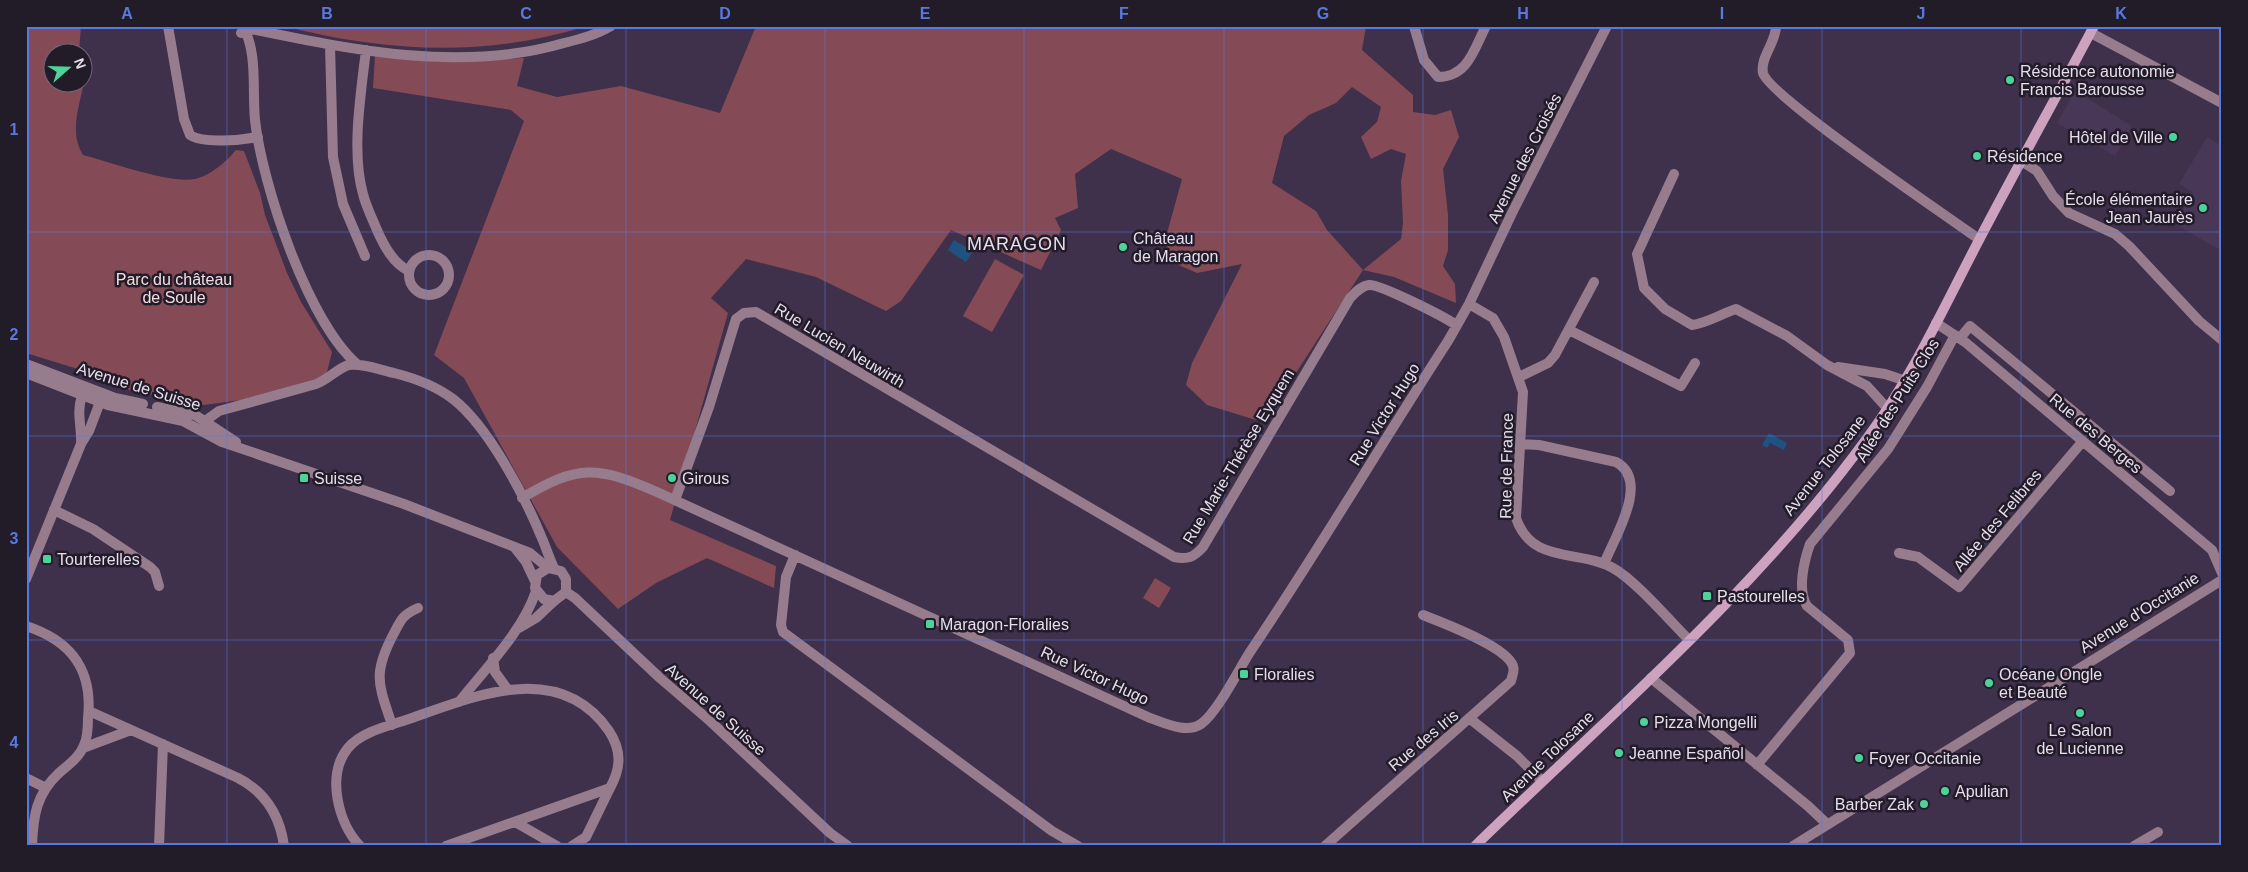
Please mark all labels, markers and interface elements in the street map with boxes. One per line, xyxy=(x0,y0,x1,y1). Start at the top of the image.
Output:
text: A xyxy=(121,5,133,22)
text: B xyxy=(321,5,333,22)
text: C xyxy=(520,5,532,22)
text: D xyxy=(719,5,731,22)
text: E xyxy=(920,5,931,22)
text: F xyxy=(1119,5,1129,22)
text: G xyxy=(1317,5,1329,22)
text: H xyxy=(1517,5,1529,22)
text: I xyxy=(1720,5,1724,22)
text: J xyxy=(1917,5,1925,22)
text: K xyxy=(2115,5,2127,22)
north arrow xyxy=(42,42,92,92)
text: N xyxy=(71,56,89,71)
place label: Résidence autonomie Francis Barousse xyxy=(2020,63,2175,98)
marker: Résidence autonomie Francis Barousse xyxy=(2004,74,2016,86)
street label: Avenue des Croisés xyxy=(1484,91,1564,226)
text: 1 xyxy=(10,121,19,138)
place label: Hôtel de Ville xyxy=(2069,129,2163,146)
marker: Hôtel de Ville xyxy=(2167,131,2179,143)
place label: Résidence xyxy=(1987,148,2063,165)
marker: Résidence xyxy=(1971,150,1983,162)
place label: École élémentaire Jean Jaurès xyxy=(2065,190,2193,226)
marker: École élémentaire Jean Jaurès xyxy=(2197,202,2209,214)
place label: Château de Maragon xyxy=(1133,230,1218,265)
district label: MARAGON xyxy=(967,234,1067,254)
marker: Château de Maragon xyxy=(1117,241,1129,253)
park label: Parc du château de Soule xyxy=(116,271,232,306)
street label: Rue Lucien Neuwirth xyxy=(772,300,908,391)
text: 2 xyxy=(10,326,19,343)
street label: Allée des Puits Clos xyxy=(1853,335,1942,465)
street label: Avenue de Suisse xyxy=(75,360,203,413)
street label: Rue Victor Hugo xyxy=(1346,360,1423,468)
street label: Rue Marie-Thérèse Eyquem xyxy=(1179,366,1297,547)
street label: Rue des Berges xyxy=(2046,390,2145,477)
street label: Avenue Tolosane xyxy=(1780,412,1869,519)
street label: Rue de France xyxy=(1497,413,1516,519)
street label: Allée des Felibres xyxy=(1950,466,2045,574)
place label: Suisse xyxy=(314,470,362,487)
place label: Girous xyxy=(682,470,729,487)
marker: Suisse xyxy=(298,472,310,484)
marker: Girous xyxy=(666,472,678,484)
text: 3 xyxy=(10,530,19,547)
place label: Tourterelles xyxy=(57,551,140,568)
marker: Tourterelles xyxy=(41,553,53,565)
street label: Avenue d'Occitanie xyxy=(2077,569,2202,656)
place label: Pastourelles xyxy=(1717,588,1805,605)
marker: Pastourelles xyxy=(1701,590,1713,602)
place label: Maragon-Floralies xyxy=(940,616,1069,633)
marker: Maragon-Floralies xyxy=(924,618,936,630)
street label: Rue Victor Hugo xyxy=(1038,643,1152,708)
street label: Avenue de Suisse xyxy=(662,660,769,759)
place label: Floralies xyxy=(1254,666,1314,683)
place label: Océane Ongle et Beauté xyxy=(1999,666,2102,701)
marker: Floralies xyxy=(1238,668,1250,680)
marker: Océane Ongle et Beauté xyxy=(1983,677,1995,689)
street label: Rue des Iris xyxy=(1385,706,1461,774)
marker: Le Salon de Lucienne xyxy=(2074,707,2086,719)
street label: Avenue Tolosane xyxy=(1497,708,1597,805)
place label: Pizza Mongelli xyxy=(1654,714,1757,731)
marker: Pizza Mongelli xyxy=(1638,716,1650,728)
place label: Le Salon de Lucienne xyxy=(2036,722,2124,757)
text: 4 xyxy=(10,734,19,751)
place label: Jeanne Español xyxy=(1629,745,1744,762)
marker: Jeanne Español xyxy=(1613,747,1625,759)
place label: Foyer Occitanie xyxy=(1869,750,1981,767)
marker: Foyer Occitanie xyxy=(1853,752,1865,764)
place label: Apulian xyxy=(1955,783,2008,800)
marker: Apulian xyxy=(1939,785,1951,797)
place label: Barber Zak xyxy=(1835,796,1915,813)
marker: Barber Zak xyxy=(1918,798,1930,810)

